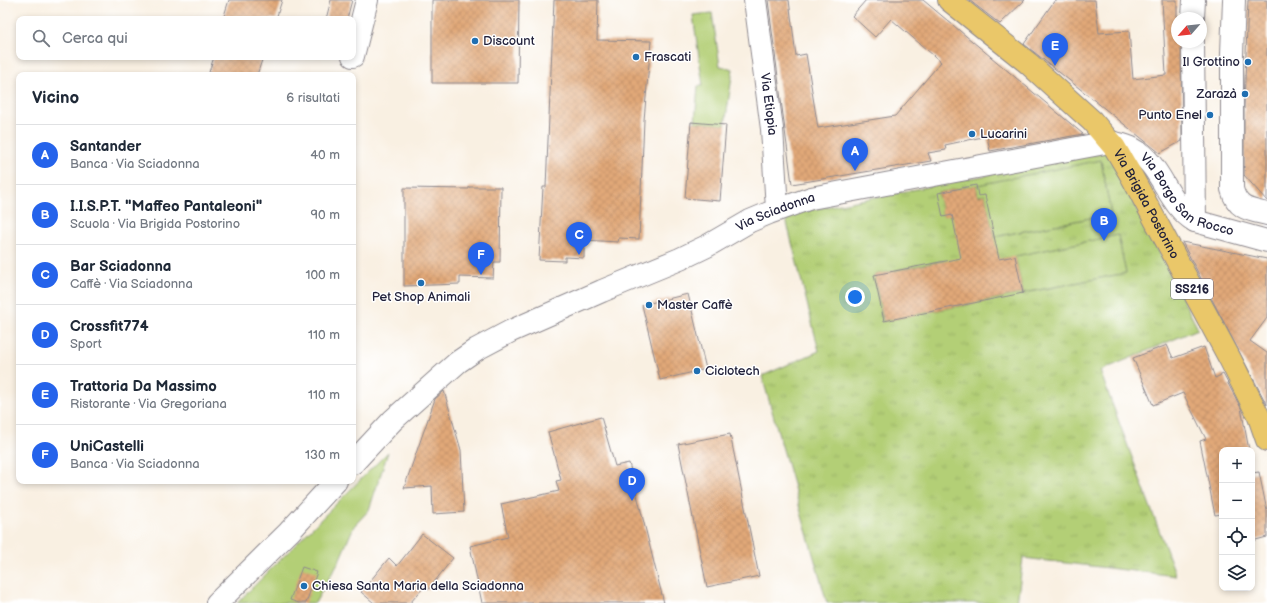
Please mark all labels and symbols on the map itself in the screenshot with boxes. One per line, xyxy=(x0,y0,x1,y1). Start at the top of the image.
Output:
north arrow xyxy=(1171,12,1207,48)
place label: Discount xyxy=(483,33,535,49)
pin: E xyxy=(1042,33,1068,66)
marker: Discount xyxy=(470,36,480,46)
place label: Frascati xyxy=(644,49,691,65)
marker: Frascati xyxy=(631,52,641,62)
place label: Il Grottino xyxy=(1182,54,1240,70)
marker: Il Grottino xyxy=(1243,57,1253,67)
street label: Via Etiopia xyxy=(757,72,780,136)
place label: Zarazà xyxy=(1195,86,1237,102)
marker: Zarazà xyxy=(1240,89,1250,99)
place label: Punto Enel xyxy=(1138,107,1202,123)
marker: Punto Enel xyxy=(1205,110,1215,120)
place label: Lucarini xyxy=(980,126,1027,142)
marker: Lucarini xyxy=(967,129,977,139)
pin: A xyxy=(842,138,868,171)
street label: Via Brigida Postorino xyxy=(1110,146,1183,262)
street label: Via Borgo San Rocco xyxy=(1137,149,1236,239)
street label: Via Sciadonna xyxy=(733,189,816,235)
pin: B xyxy=(1091,208,1117,241)
pin: C xyxy=(566,222,592,255)
pin: F xyxy=(468,242,494,275)
marker: Pet Shop Animali xyxy=(416,278,426,288)
road number: SS216 xyxy=(1171,279,1213,299)
your location xyxy=(845,287,865,307)
place label: Pet Shop Animali xyxy=(372,289,470,305)
place label: Master Caffè xyxy=(657,297,733,313)
marker: Master Caffè xyxy=(644,300,654,310)
place label: Ciclotech xyxy=(705,363,760,379)
marker: Ciclotech xyxy=(692,366,702,376)
pin: D xyxy=(619,468,645,501)
place label: Chiesa Santa Maria della Sciadonna xyxy=(312,578,524,594)
marker: Chiesa Santa Maria della Sciadonna xyxy=(299,581,309,591)

